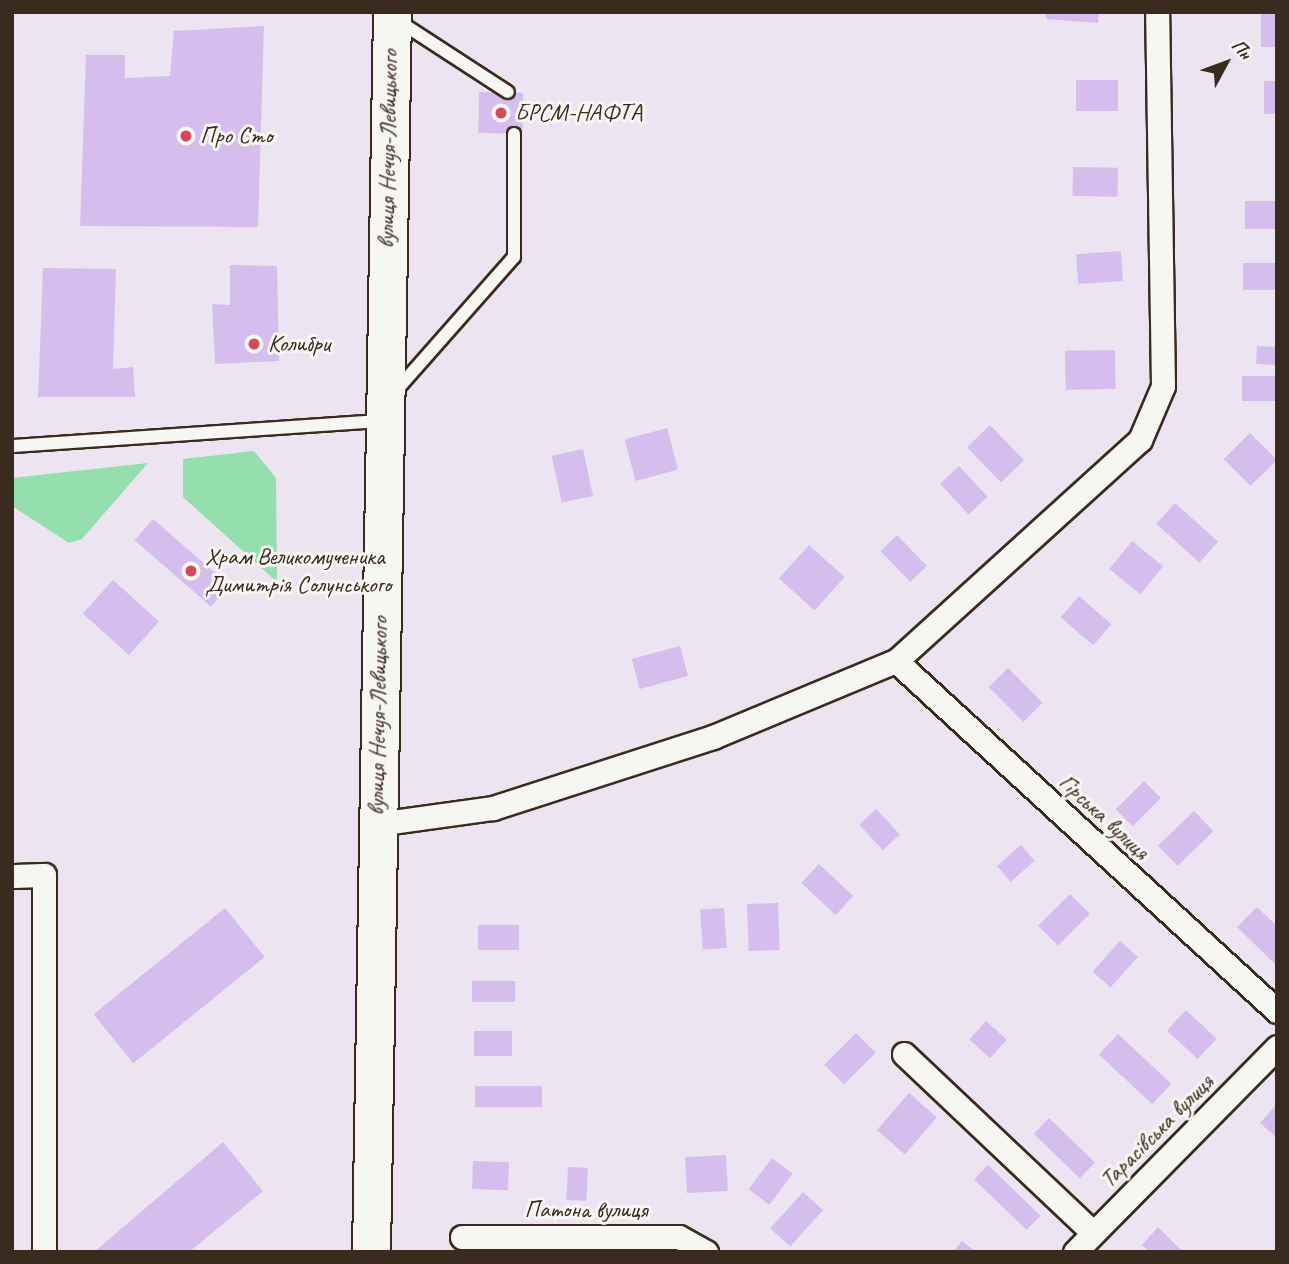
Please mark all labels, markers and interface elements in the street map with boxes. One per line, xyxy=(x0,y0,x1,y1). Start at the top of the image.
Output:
north arrow xyxy=(1191,28,1261,98)
text: Пн xyxy=(1226,34,1257,65)
street label: вулиця Нечуя-Левицького xyxy=(372,49,404,249)
place label: БРСМ-НАФТА xyxy=(515,99,642,127)
marker: БРСМ-НАФТА xyxy=(493,105,509,121)
place label: Про Сто xyxy=(200,122,271,150)
marker: Про Сто xyxy=(178,128,194,144)
place label: Колибри xyxy=(268,330,330,358)
marker: Колибри xyxy=(246,336,262,352)
place label: Храм Великомученика Димитрія Солунського xyxy=(205,543,391,599)
marker: Храм Великомученика Димитрія Солунського xyxy=(183,563,199,579)
street label: вулиця Нечуя-Левицького xyxy=(362,616,394,816)
street label: Гірська вулиця xyxy=(1053,768,1155,866)
street label: Тарасівська вулиця xyxy=(1094,1068,1220,1194)
street label: Патона вулиця xyxy=(525,1196,647,1224)

